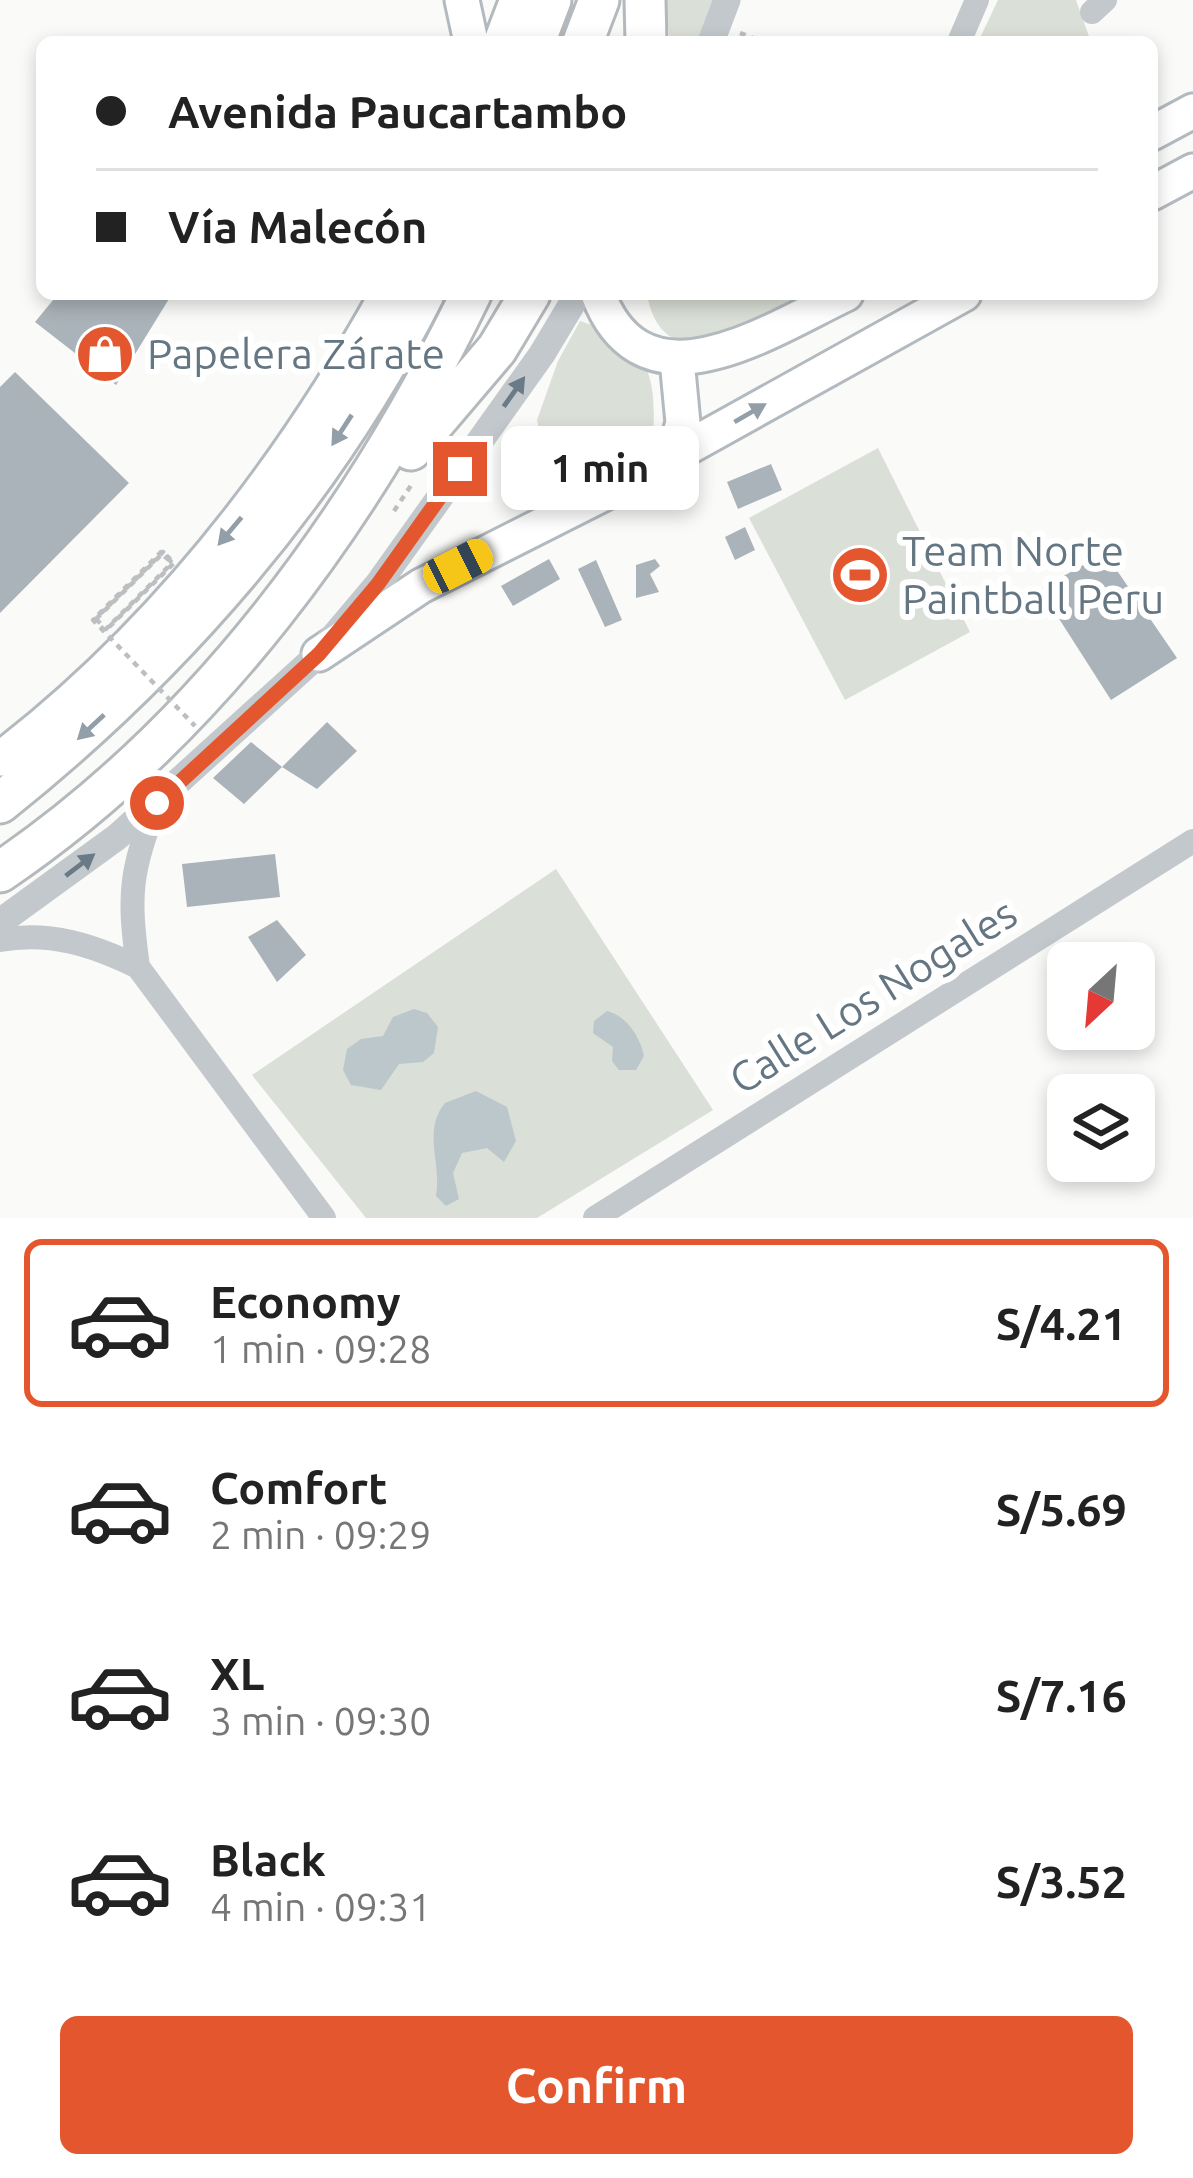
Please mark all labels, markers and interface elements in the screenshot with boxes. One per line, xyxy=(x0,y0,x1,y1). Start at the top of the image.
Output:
text: Avenida Paucartambo xyxy=(168,86,627,137)
text: Vía Malecón xyxy=(168,201,427,252)
shop icon: Papelera Zárate xyxy=(74,323,136,385)
place label: Papelera Zárate xyxy=(147,330,445,377)
one-way arrow xyxy=(502,376,526,408)
one-way arrow xyxy=(733,403,767,424)
one-way arrow xyxy=(332,413,353,447)
callout: 1 min xyxy=(502,427,700,511)
route end xyxy=(433,442,487,496)
text: 1 min xyxy=(551,446,649,489)
one-way arrow xyxy=(218,516,244,547)
place label: Team Norte Paintball Peru xyxy=(902,527,1164,622)
car xyxy=(418,534,498,598)
sports icon: Team Norte Paintball Peru xyxy=(829,544,891,606)
one-way arrow xyxy=(76,712,105,740)
route start xyxy=(130,776,184,830)
one-way arrow xyxy=(64,853,96,878)
street label: Calle Los Nogales xyxy=(721,889,1025,1103)
north arrow xyxy=(1047,942,1155,1050)
map controls xyxy=(1047,942,1155,1182)
button: layers xyxy=(1047,1074,1155,1182)
icon: car xyxy=(66,1269,174,1377)
text: Economy xyxy=(210,1276,401,1327)
text: S/4.21 xyxy=(996,1298,1127,1349)
text: 1 min · 09:28 xyxy=(210,1327,431,1370)
icon: car xyxy=(66,1455,174,1563)
text: Comfort xyxy=(210,1462,387,1513)
text: S/5.69 xyxy=(996,1484,1127,1535)
text: 2 min · 09:29 xyxy=(210,1513,431,1556)
icon: car xyxy=(66,1641,174,1749)
text: XL xyxy=(210,1648,264,1699)
text: S/7.16 xyxy=(996,1670,1127,1721)
text: 3 min · 09:30 xyxy=(210,1699,431,1742)
icon: car xyxy=(66,1827,174,1935)
text: Black xyxy=(210,1834,326,1885)
text: S/3.52 xyxy=(996,1856,1127,1907)
text: 4 min · 09:31 xyxy=(210,1885,431,1928)
button: Confirm xyxy=(60,2016,1133,2154)

